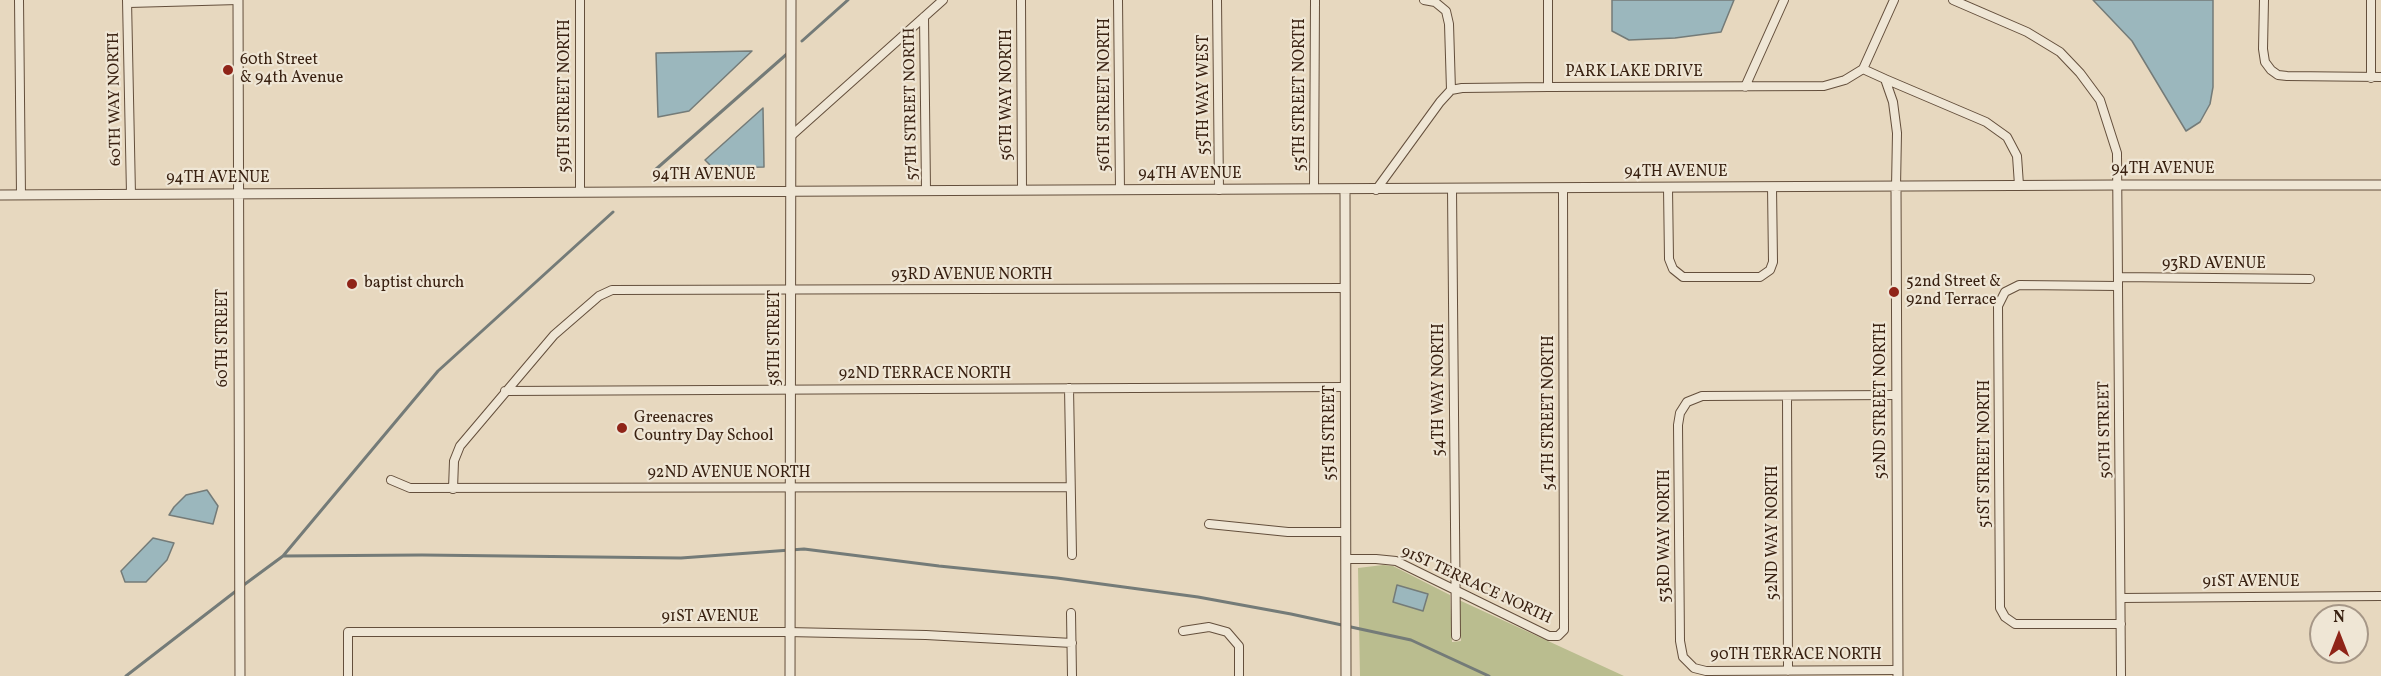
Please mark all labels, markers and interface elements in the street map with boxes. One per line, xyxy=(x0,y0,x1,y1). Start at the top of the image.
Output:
street label: 56TH STREET NORTH xyxy=(1096,18,1116,172)
street label: 55TH STREET NORTH xyxy=(1291,18,1311,172)
street label: 59TH STREET NORTH xyxy=(556,19,576,173)
street label: 57TH STREET NORTH xyxy=(901,27,923,181)
street label: 56TH WAY NORTH xyxy=(998,29,1018,161)
street label: 60TH WAY NORTH xyxy=(105,32,127,166)
street label: 55TH WAY WEST xyxy=(1195,35,1215,155)
place label: 60th Street & 94th Avenue xyxy=(240,51,343,89)
marker: 60th Street & 94th Avenue xyxy=(221,63,235,77)
street label: PARK LAKE DRIVE xyxy=(1565,63,1703,83)
street label: 94TH AVENUE xyxy=(2111,160,2215,180)
street label: 94TH AVENUE xyxy=(1624,163,1728,183)
street label: 94TH AVENUE xyxy=(1138,165,1242,185)
street label: 94TH AVENUE xyxy=(652,166,756,186)
street label: 94TH AVENUE xyxy=(166,169,270,189)
street label: 93RD AVENUE xyxy=(2162,255,2266,275)
street label: 93RD AVENUE NORTH xyxy=(891,266,1053,286)
place label: 52nd Street & 92nd Terrace xyxy=(1906,273,2001,311)
place label: baptist church xyxy=(364,274,464,294)
marker: baptist church xyxy=(345,277,359,291)
marker: 52nd Street & 92nd Terrace xyxy=(1887,285,1901,299)
street label: 60TH STREET xyxy=(214,289,234,387)
street label: 58TH STREET xyxy=(766,290,786,386)
street label: 54TH WAY NORTH xyxy=(1430,323,1450,457)
street label: 52ND STREET NORTH xyxy=(1872,323,1892,479)
street label: 54TH STREET NORTH xyxy=(1540,335,1560,491)
street label: 92ND TERRACE NORTH xyxy=(839,365,1011,385)
street label: 51ST STREET NORTH xyxy=(1976,380,1996,528)
street label: 50TH STREET xyxy=(2096,381,2116,479)
street label: 55TH STREET xyxy=(1321,385,1341,481)
place label: Greenacres Country Day School xyxy=(634,409,774,447)
marker: Greenacres Country Day School xyxy=(615,421,629,435)
street label: 92ND AVENUE NORTH xyxy=(648,464,810,484)
street label: 52ND WAY NORTH xyxy=(1764,465,1784,601)
street label: 53RD WAY NORTH xyxy=(1656,469,1676,603)
street label: 91ST TERRACE NORTH xyxy=(1397,543,1555,629)
street label: 91ST AVENUE xyxy=(2202,573,2300,593)
north arrow xyxy=(2309,604,2369,664)
text: N xyxy=(2333,607,2345,629)
street label: 91ST AVENUE xyxy=(661,608,759,628)
street label: 90TH TERRACE NORTH xyxy=(1710,646,1882,666)

